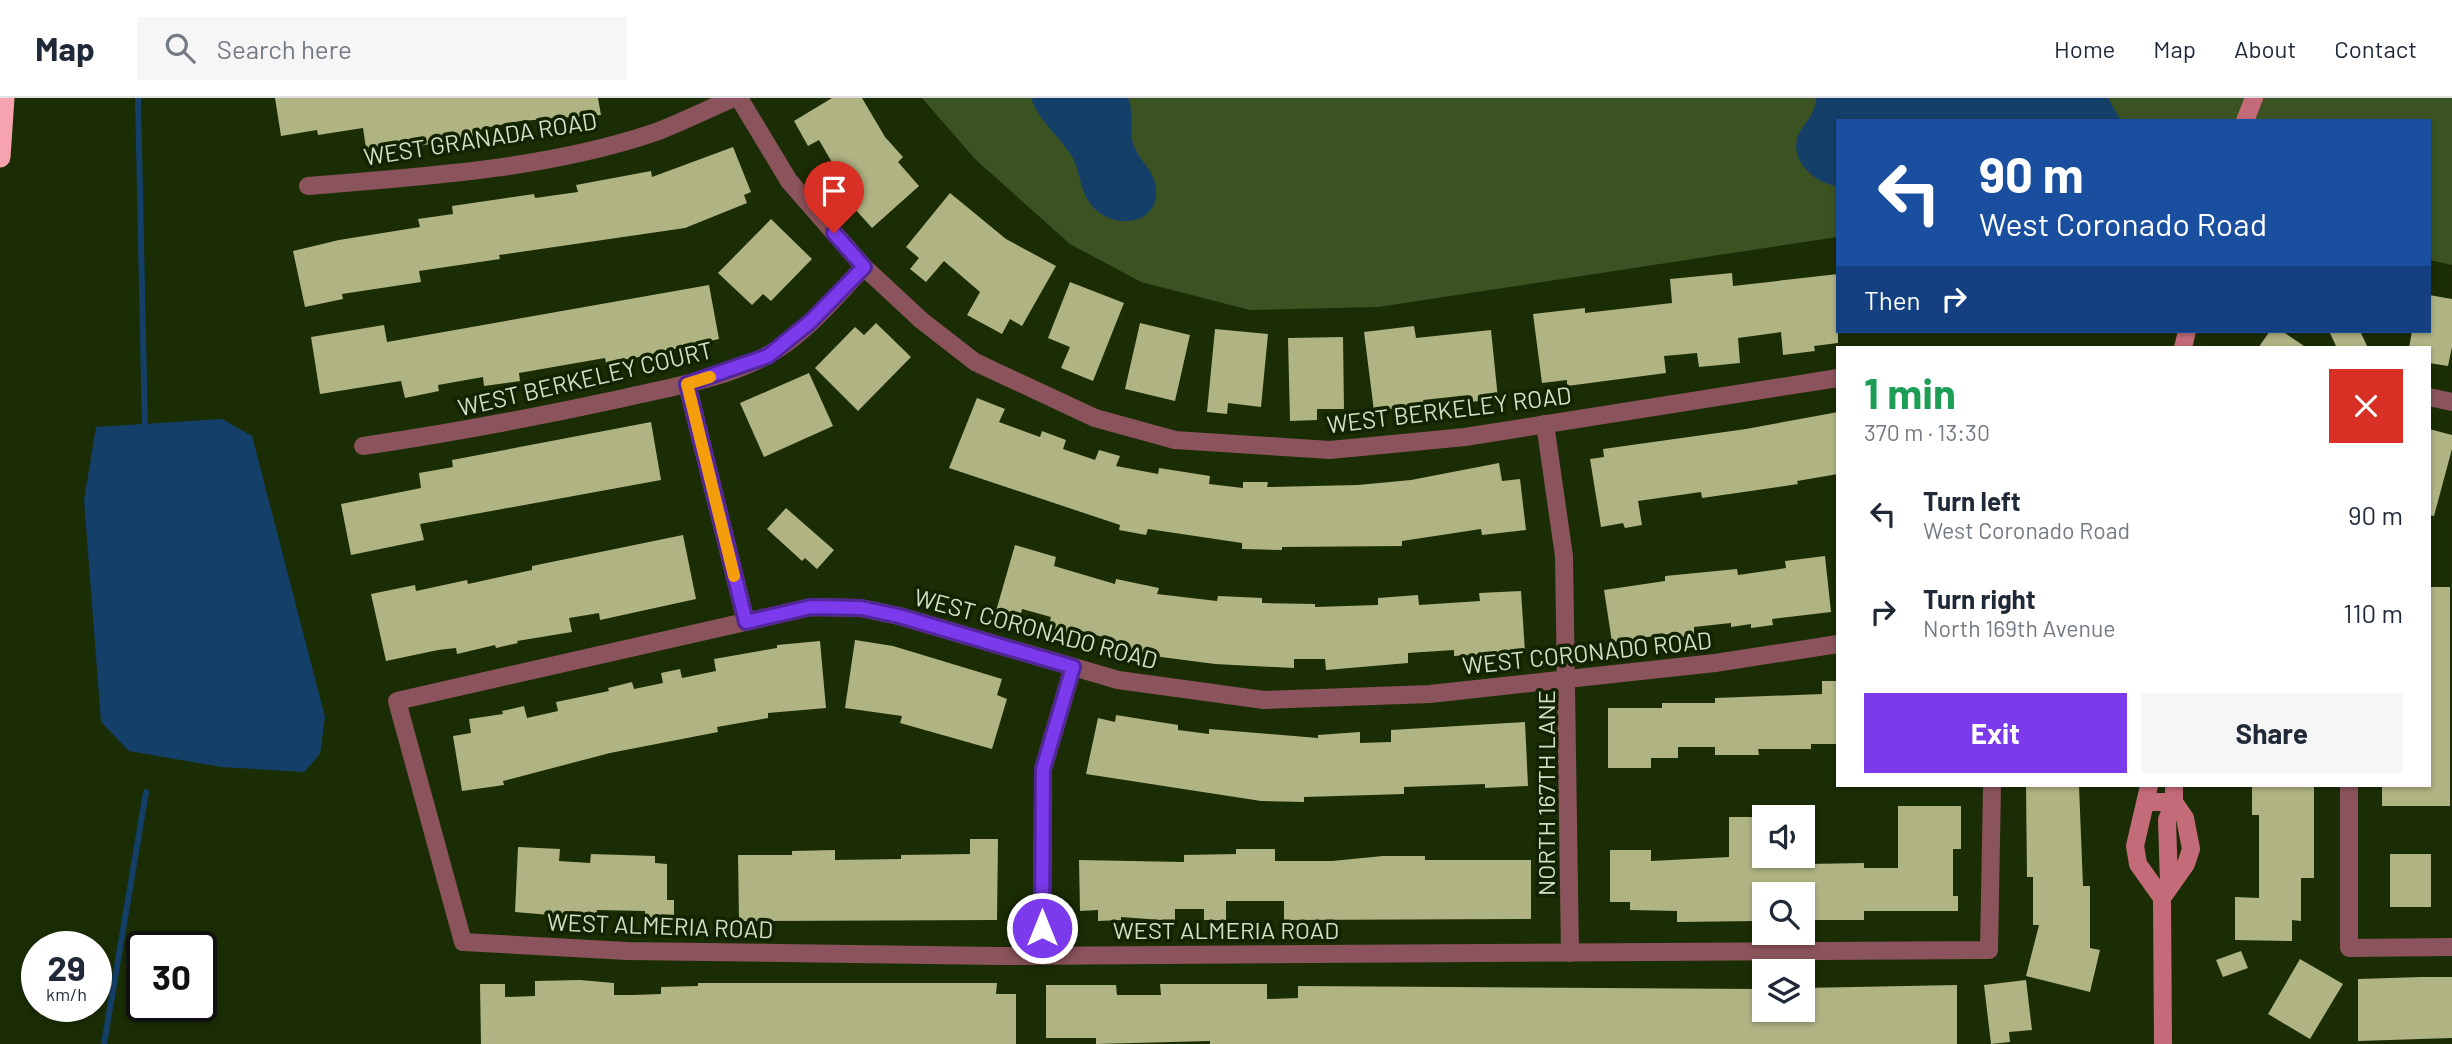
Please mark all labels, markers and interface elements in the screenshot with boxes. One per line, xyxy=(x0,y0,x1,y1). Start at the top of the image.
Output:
search box xyxy=(137,17,627,80)
text: Map xyxy=(35,28,95,68)
icon: search xyxy=(161,29,199,67)
text: Search here xyxy=(217,33,352,64)
text: Home xyxy=(2054,34,2115,63)
text: Map xyxy=(2153,34,2196,63)
text: About xyxy=(2234,34,2296,63)
text: Contact xyxy=(2334,34,2417,63)
street label: WEST GRANADA ROAD xyxy=(361,105,599,171)
text: 90 m xyxy=(1979,144,2084,203)
icon: left xyxy=(1864,147,1955,238)
pin xyxy=(804,161,864,233)
icon: arrive xyxy=(815,172,853,210)
text: West Coronado Road xyxy=(1979,204,2267,242)
icon: right xyxy=(1935,280,1973,318)
text: Then xyxy=(1864,284,1921,315)
street label: WEST BERKELEY COURT xyxy=(455,335,715,421)
text: 1 min xyxy=(1864,367,1956,417)
button: close xyxy=(2329,369,2403,443)
street label: WEST BERKELEY ROAD xyxy=(1325,380,1573,438)
text: 370 m · 13:30 xyxy=(1864,418,1990,446)
text: Turn left xyxy=(1923,485,2021,516)
icon: left xyxy=(1864,495,1902,533)
text: 90 m xyxy=(2348,499,2403,530)
text: West Coronado Road xyxy=(1923,516,2130,544)
street label: WEST CORONADO ROAD xyxy=(911,582,1161,674)
text: Turn right xyxy=(1923,583,2036,614)
icon: right xyxy=(1864,593,1902,631)
text: 110 m xyxy=(2343,597,2403,628)
text: North 169th Avenue xyxy=(1923,614,2116,642)
street label: WEST CORONADO ROAD xyxy=(1461,624,1713,680)
street label: NORTH 167TH LANE xyxy=(1531,690,1560,896)
button: Exit xyxy=(1864,693,2127,773)
button: Share xyxy=(2141,693,2403,773)
map controls xyxy=(1752,805,1815,1022)
button: sound xyxy=(1752,805,1815,868)
button: search xyxy=(1752,882,1815,945)
position arrow xyxy=(1005,891,1079,965)
street label: WEST ALMERIA ROAD xyxy=(546,907,774,943)
street label: WEST ALMERIA ROAD xyxy=(1113,915,1339,944)
speed limit sign: 30 xyxy=(126,931,217,1022)
text: 29 xyxy=(47,946,86,988)
button: layers xyxy=(1752,959,1815,1022)
text: km/h xyxy=(46,983,87,1005)

